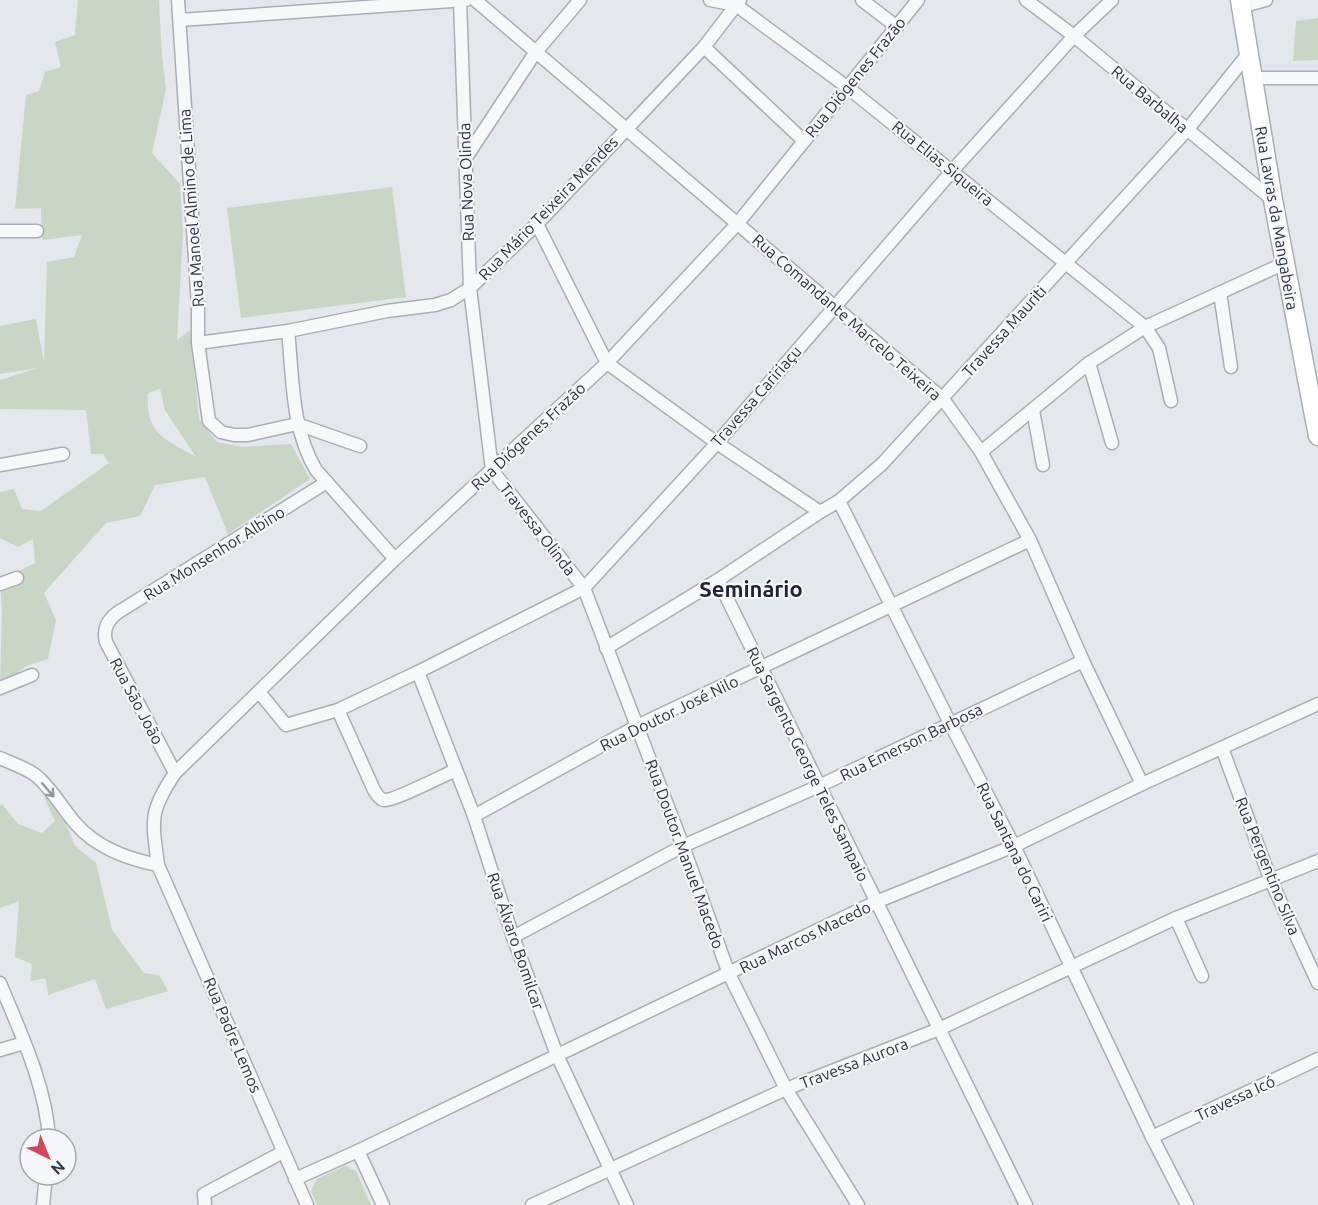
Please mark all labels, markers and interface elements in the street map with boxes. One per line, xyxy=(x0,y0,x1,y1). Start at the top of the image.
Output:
street label: Rua Diógenes Frazão xyxy=(801,13,909,141)
street label: Rua Barbalha xyxy=(1108,62,1192,136)
street label: Rua Manoel Almino de Lima xyxy=(175,108,207,308)
street label: Rua Elias Siqueira xyxy=(889,117,997,209)
street label: Rua Nova Olinda xyxy=(455,122,477,242)
street label: Rua Lavras da Mangabeira xyxy=(1252,125,1302,311)
street label: Rua Mário Teixeira Mendes xyxy=(475,132,621,283)
street label: Rua Comandante Marcelo Teixeira xyxy=(749,230,945,404)
street label: Travessa Mauriti xyxy=(958,282,1050,380)
street label: Travessa Caririaçu xyxy=(707,342,805,450)
street label: Rua Diógenes Frazão xyxy=(467,378,589,494)
street label: Travessa Olinda xyxy=(496,479,580,579)
street label: Rua Monsenhor Albino xyxy=(140,502,288,604)
district label: Seminário xyxy=(699,576,803,601)
street label: Rua Sargento George Teles Sampaio xyxy=(743,644,873,884)
street label: Rua São João xyxy=(107,655,167,747)
street label: Rua Doutor José Nilo xyxy=(597,672,741,754)
street label: Rua Emerson Barbosa xyxy=(837,700,985,784)
street label: Rua Doutor Manuel Macedo xyxy=(642,757,728,951)
street label: Rua Santana do Cariri xyxy=(973,779,1057,925)
one-way arrow xyxy=(41,782,55,797)
street label: Rua Pergentino Silva xyxy=(1232,794,1304,938)
street label: Rua Álvaro Bomilcar xyxy=(484,869,550,1012)
street label: Rua Marcos Macedo xyxy=(737,897,873,977)
street label: Rua Padre Lemos xyxy=(201,975,265,1095)
street label: Travessa Aurora xyxy=(797,1034,911,1092)
street label: Travessa Icó xyxy=(1192,1072,1278,1124)
north arrow xyxy=(18,1127,78,1187)
text: N xyxy=(48,1157,69,1179)

